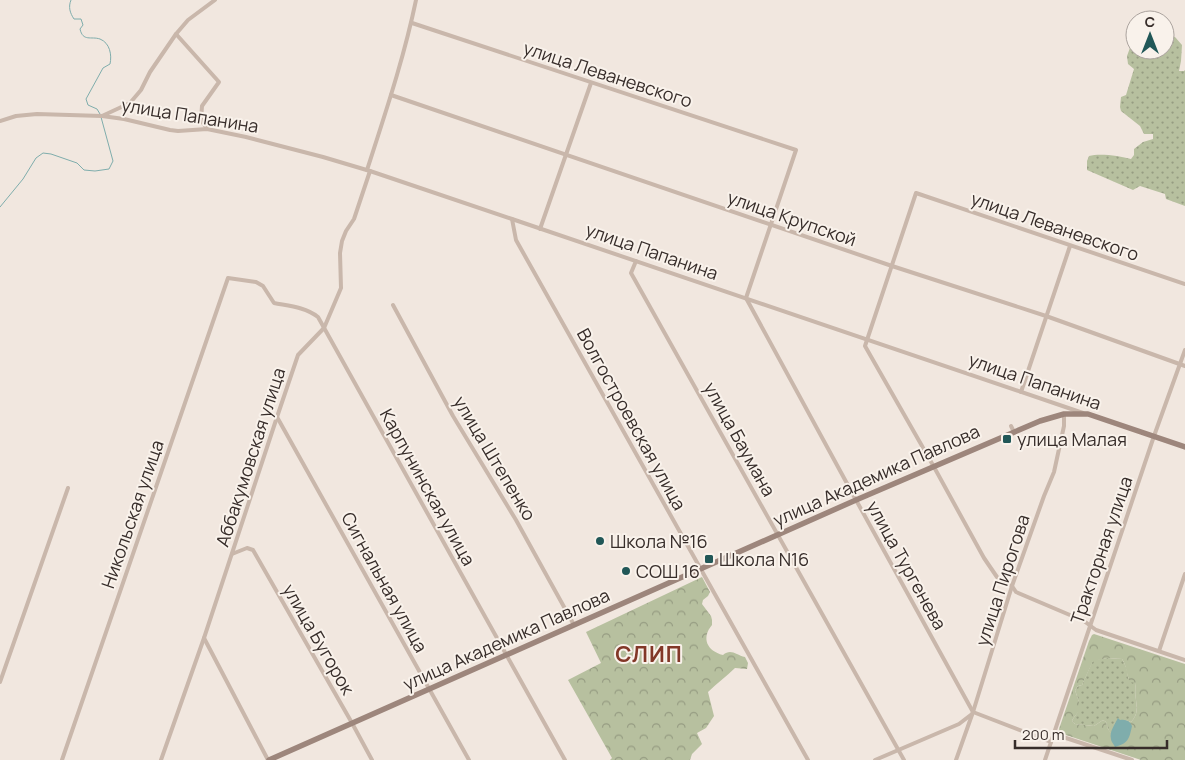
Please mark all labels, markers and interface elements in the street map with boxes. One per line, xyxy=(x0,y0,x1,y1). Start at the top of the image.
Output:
north arrow xyxy=(1125,10,1175,60)
text: С xyxy=(1145,12,1155,31)
street label: улица Леваневского xyxy=(521,35,695,113)
street label: улица Папанина xyxy=(120,92,260,138)
street label: улица Крупской xyxy=(724,185,860,251)
street label: улица Леваневского xyxy=(968,186,1142,266)
street label: улица Папанина xyxy=(583,217,721,285)
street label: Волгостроевская улица xyxy=(572,324,692,514)
street label: улица Папанина xyxy=(966,347,1104,415)
street label: Аббакумовская улица xyxy=(210,364,290,550)
street label: улица Баумана xyxy=(699,377,781,501)
street label: улица Штепенко xyxy=(448,391,542,525)
street label: Карпунинская улица xyxy=(375,404,481,570)
street label: улица Академика Павлова xyxy=(769,419,983,531)
place label: улица Малая xyxy=(1017,427,1127,451)
marker: улица Малая xyxy=(1001,433,1013,445)
street label: Никольская улица xyxy=(95,437,169,591)
street label: Тракторная улица xyxy=(1064,473,1138,627)
street label: улица Тургенева xyxy=(862,496,952,634)
street label: Сигнальная улица xyxy=(336,508,434,656)
street label: улица Пирогова xyxy=(969,511,1035,649)
place label: Школа №16 xyxy=(610,529,708,553)
marker: Школа №16 xyxy=(594,535,606,547)
place label: Школа N16 xyxy=(719,547,809,571)
marker: Школа N16 xyxy=(703,553,715,565)
place label: СОШ 16 xyxy=(636,559,700,583)
marker: СОШ 16 xyxy=(620,565,632,577)
street label: улица Бугорок xyxy=(278,579,361,700)
street label: улица Академика Павлова xyxy=(399,583,613,695)
district label: СЛИП xyxy=(615,639,683,669)
scale bar xyxy=(1015,718,1168,750)
text: 200 m xyxy=(1022,724,1065,745)

